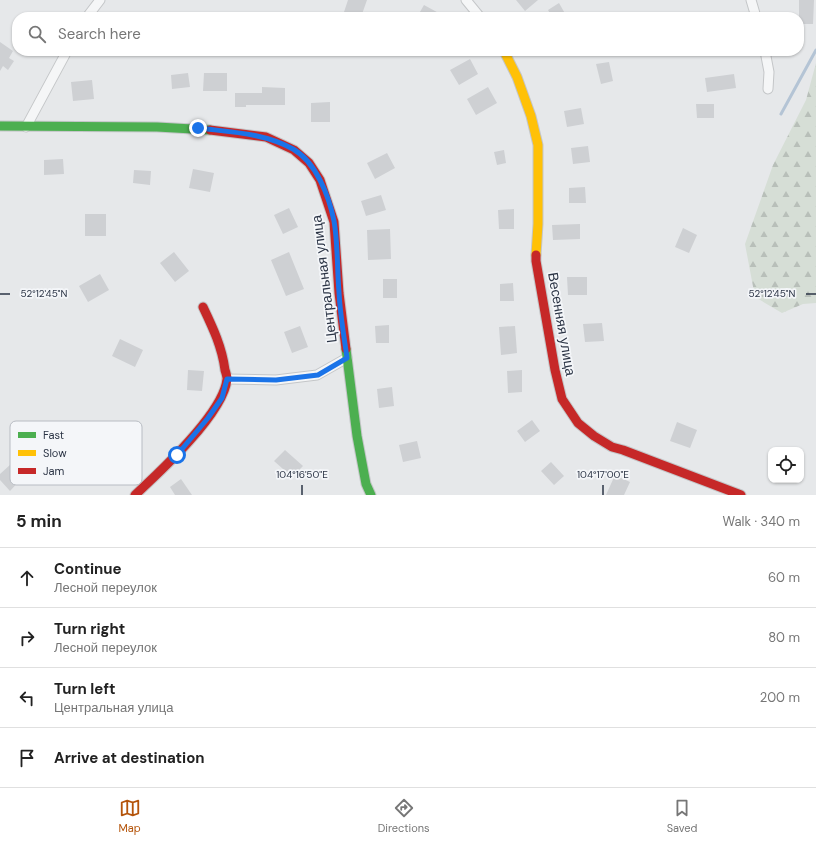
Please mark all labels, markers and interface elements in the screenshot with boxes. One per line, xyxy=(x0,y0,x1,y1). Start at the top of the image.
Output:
search box xyxy=(12,12,804,56)
icon: search xyxy=(26,23,48,45)
text: Search here xyxy=(58,24,141,44)
route end xyxy=(189,119,207,137)
street label: Центральная улица xyxy=(307,214,341,344)
street label: Весенняя улица xyxy=(544,271,580,377)
text: 52°12'45"N xyxy=(21,287,68,300)
text: 52°12'45"N xyxy=(749,287,796,300)
legend xyxy=(10,421,142,485)
text: Fast xyxy=(43,428,64,442)
text: Slow xyxy=(43,446,67,460)
route start xyxy=(168,446,186,464)
map controls xyxy=(768,447,804,483)
button: locate xyxy=(768,447,804,483)
text: Jam xyxy=(43,464,64,478)
text: 104°16'50"E xyxy=(276,468,328,481)
text: 104°17'00"E xyxy=(577,468,629,481)
text: 5 min xyxy=(16,510,62,532)
text: Walk · 340 m xyxy=(723,513,800,530)
text: Continue xyxy=(54,559,122,579)
icon: ahead xyxy=(16,567,38,589)
text: 60 m xyxy=(768,569,800,586)
text: Лесной переулок xyxy=(54,579,157,596)
text: Turn right xyxy=(54,619,125,639)
icon: right xyxy=(16,627,38,649)
text: 80 m xyxy=(768,629,800,646)
text: Лесной переулок xyxy=(54,639,157,656)
text: Turn left xyxy=(54,679,115,699)
icon: left xyxy=(16,687,38,709)
text: 200 m xyxy=(760,689,800,706)
text: Центральная улица xyxy=(54,699,173,716)
icon: arrive xyxy=(16,747,38,769)
text: Arrive at destination xyxy=(54,748,205,768)
tab: Map xyxy=(119,797,141,835)
tab: Directions xyxy=(378,797,430,835)
tab: Saved xyxy=(667,797,697,835)

